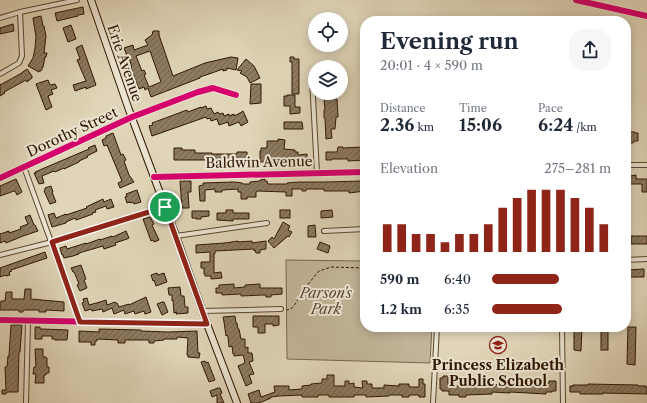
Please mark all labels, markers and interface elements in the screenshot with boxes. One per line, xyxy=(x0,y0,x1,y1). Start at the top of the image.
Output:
map controls xyxy=(308,12,348,100)
button: locate xyxy=(308,12,348,52)
street label: Erie Avenue xyxy=(103,22,147,104)
text: Evening run xyxy=(380,28,519,55)
button: share xyxy=(569,29,611,71)
text: 20:01 · 4 × 590 m xyxy=(380,57,483,73)
button: layers xyxy=(308,60,348,100)
text: Distance xyxy=(380,101,426,115)
text: Time xyxy=(459,101,487,115)
text: Pace xyxy=(538,101,563,115)
street label: Dorothy Street xyxy=(24,103,120,161)
text: 2.36 xyxy=(380,115,415,135)
text: 15:06 xyxy=(459,115,502,135)
text: 6:24 xyxy=(538,115,573,135)
text: km xyxy=(415,120,434,134)
text: /km xyxy=(573,120,597,134)
street label: Baldwin Avenue xyxy=(205,152,313,172)
text: Elevation xyxy=(380,160,438,176)
text: 275–281 m xyxy=(544,160,611,176)
pin xyxy=(148,190,182,224)
icon: arrive xyxy=(154,196,176,218)
text: 590 m xyxy=(380,271,419,287)
text: 6:40 xyxy=(444,271,471,287)
park label: Parson's Park xyxy=(299,284,353,318)
text: 1.2 km xyxy=(380,301,422,317)
text: 6:35 xyxy=(444,301,469,317)
school or university icon: Princess Elizabeth Public School xyxy=(488,335,508,355)
place label: Princess Elizabeth Public School xyxy=(432,356,565,390)

